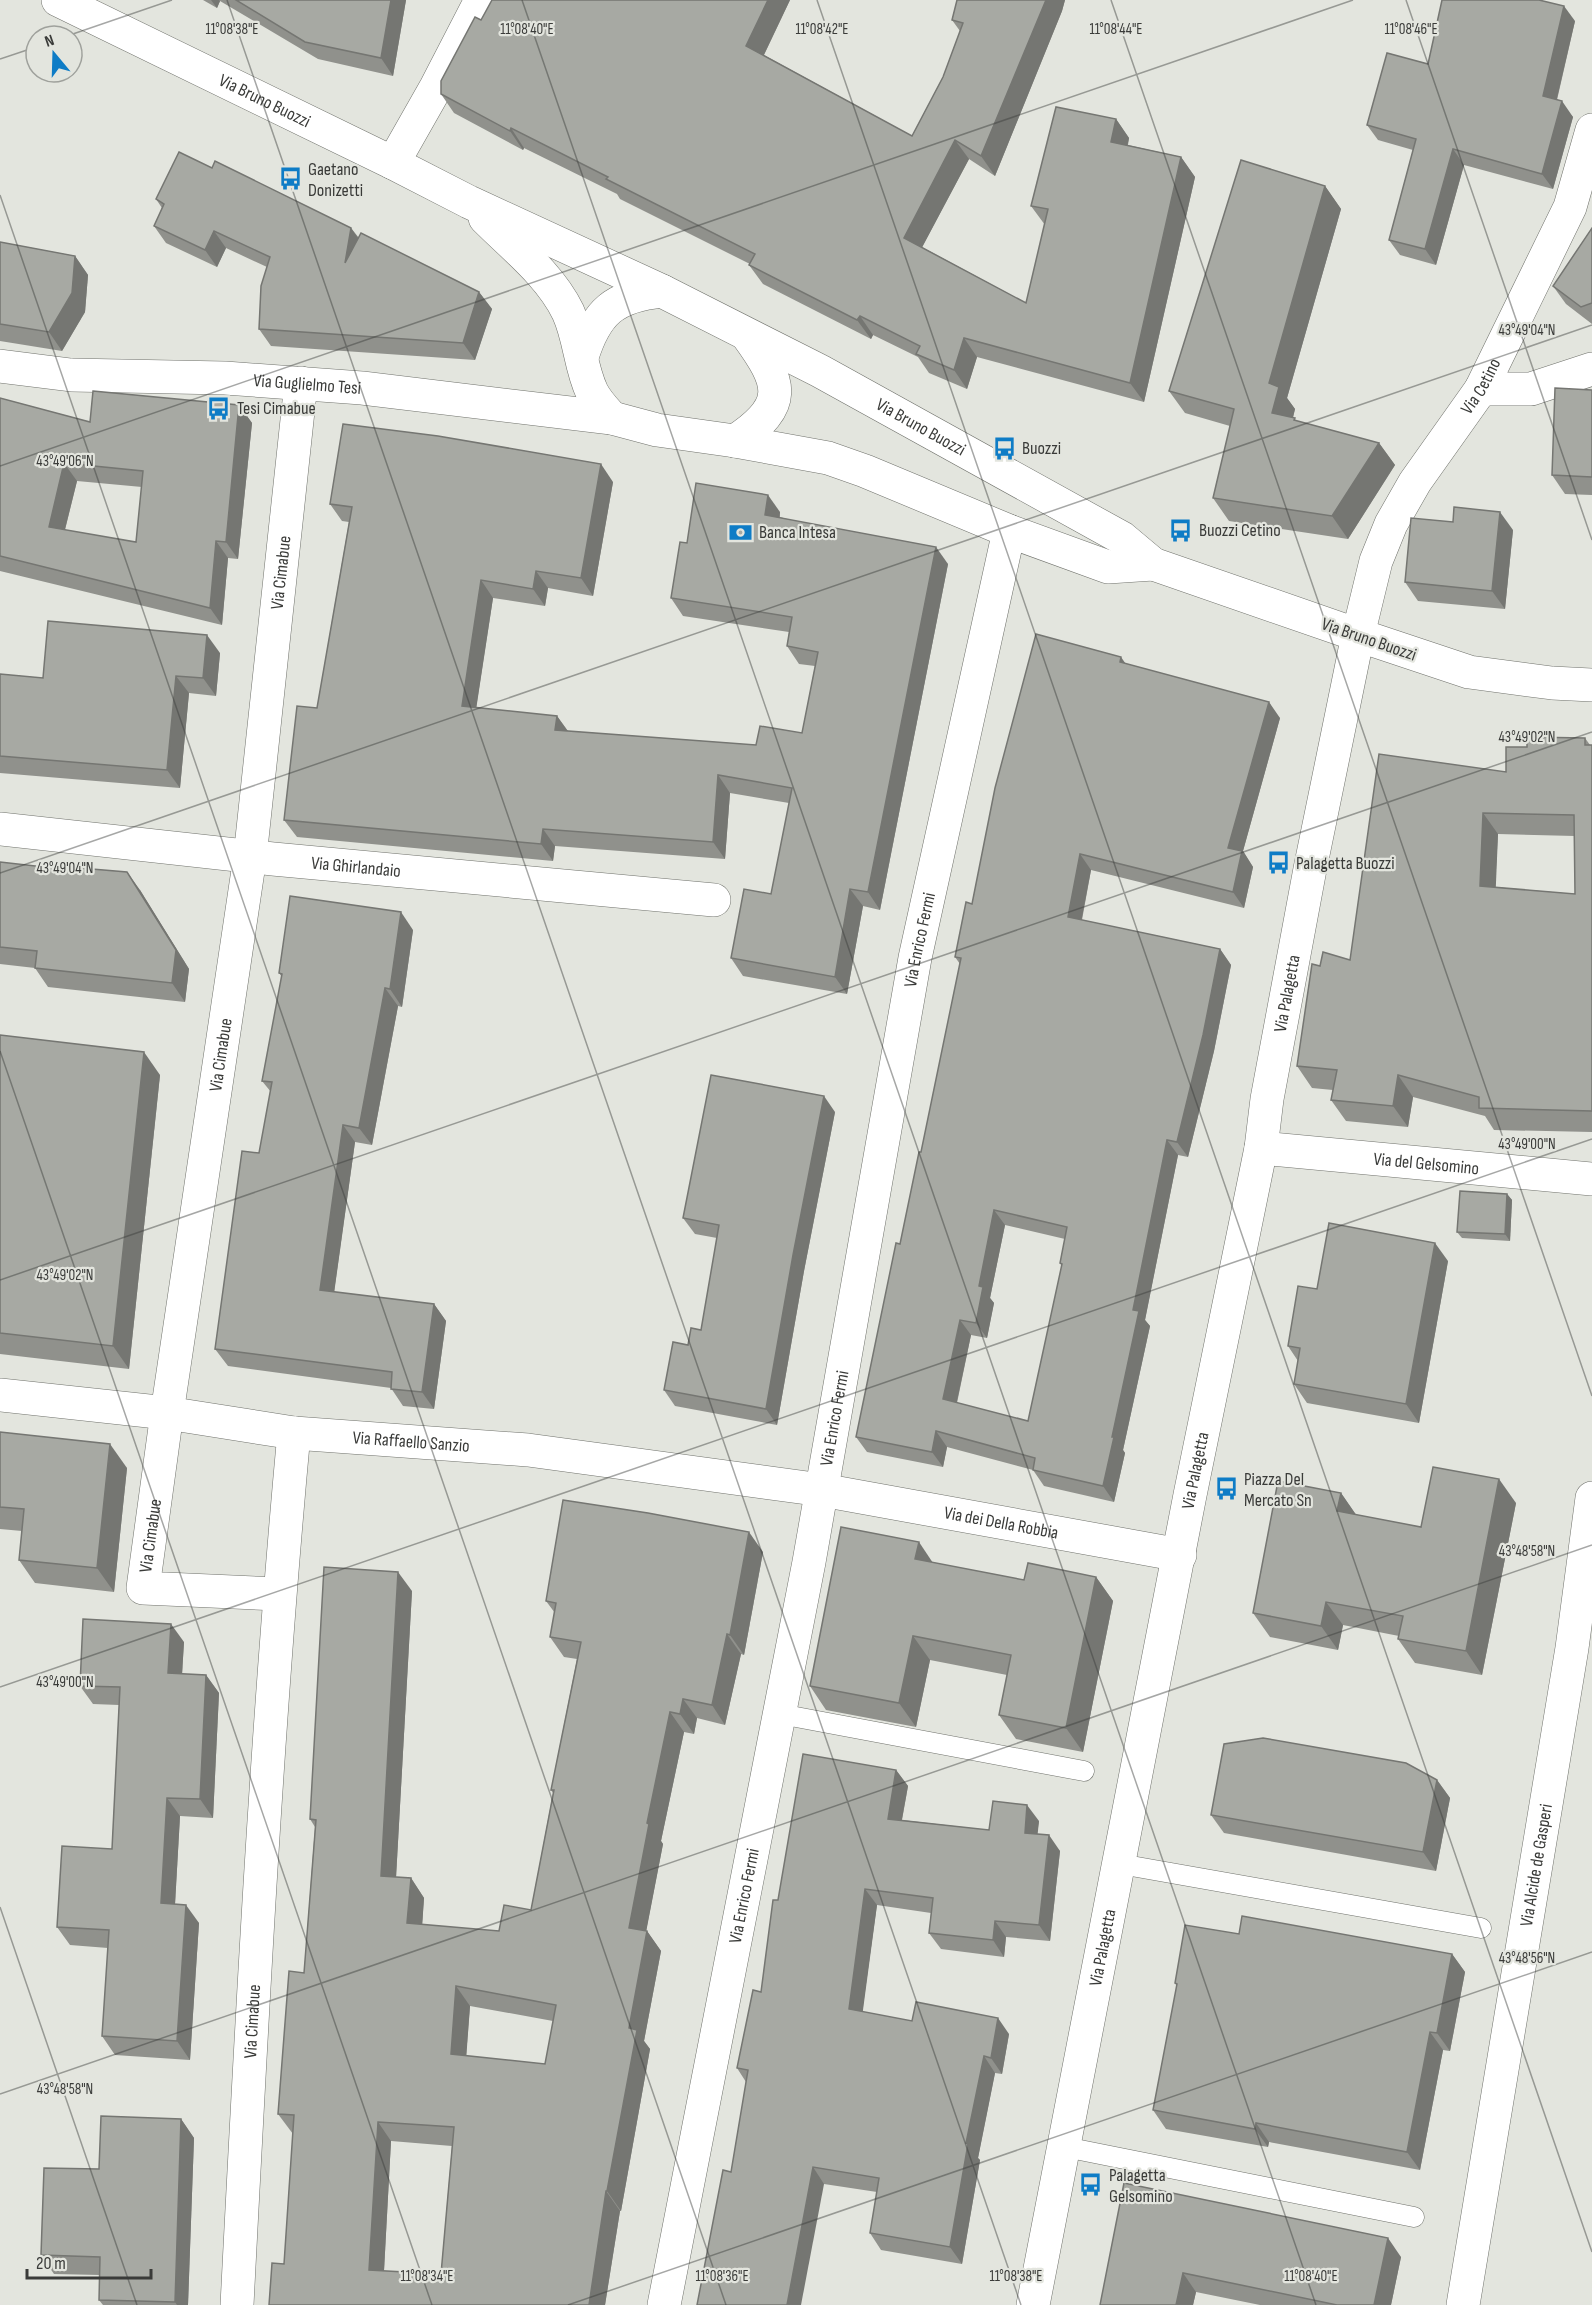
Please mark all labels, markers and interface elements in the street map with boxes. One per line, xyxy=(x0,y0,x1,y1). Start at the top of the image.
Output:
text: 11°08'38"E xyxy=(205,20,259,39)
text: 11°08'40"E xyxy=(500,20,554,39)
text: 11°08'42"E xyxy=(796,20,848,39)
text: 11°08'44"E xyxy=(1090,20,1142,39)
text: 11°08'46"E xyxy=(1384,20,1438,39)
north arrow xyxy=(24,24,84,84)
text: N xyxy=(42,31,57,52)
street label: Via Bruno Buozzi xyxy=(215,70,314,132)
place label: Gaetano Donizetti xyxy=(308,159,363,201)
bus stop icon: Gaetano Donizetti xyxy=(277,166,303,192)
text: 43°49'04"N xyxy=(1498,321,1556,340)
street label: Via Cetino xyxy=(1457,355,1505,418)
street label: Via Guglielmo Tesi xyxy=(253,370,362,399)
street label: Via Bruno Buozzi xyxy=(872,394,969,460)
bus stop icon: Tesi Cimabue xyxy=(206,395,232,421)
place label: Tesi Cimabue xyxy=(237,398,316,419)
bus stop icon: Buozzi xyxy=(991,435,1017,461)
place label: Buozzi xyxy=(1022,438,1061,459)
text: 43°49'06"N xyxy=(36,452,94,471)
bus stop icon: Buozzi Cetino xyxy=(1168,517,1194,543)
bank icon: Banca Intesa xyxy=(728,519,754,545)
place label: Buozzi Cetino xyxy=(1199,520,1281,541)
place label: Banca Intesa xyxy=(759,522,836,543)
street label: Via Cimabue xyxy=(267,535,296,611)
street label: Via Bruno Buozzi xyxy=(1319,613,1419,666)
text: 43°49'02"N xyxy=(1499,728,1555,747)
bus stop icon: Palagetta Buozzi xyxy=(1265,850,1291,876)
street label: Via Ghirlandaio xyxy=(310,853,402,882)
place label: Palagetta Buozzi xyxy=(1296,853,1395,874)
text: 43°49'04"N xyxy=(36,859,94,878)
street label: Via Enrico Fermi xyxy=(900,890,940,989)
street label: Via Palagetta xyxy=(1270,953,1305,1034)
street label: Via Cimabue xyxy=(205,1017,237,1093)
text: 43°49'00"N xyxy=(1498,1135,1556,1154)
street label: Via del Gelsomino xyxy=(1372,1149,1480,1179)
text: 43°49'02"N xyxy=(37,1266,93,1285)
street label: Via Enrico Fermi xyxy=(816,1369,853,1468)
street label: Via Raffaello Sanzio xyxy=(352,1427,470,1457)
street label: Via Palagetta xyxy=(1178,1430,1214,1511)
place label: Piazza Del Mercato Sn xyxy=(1244,1469,1312,1511)
bus stop icon: Piazza Del Mercato Sn xyxy=(1213,1476,1239,1502)
street label: Via Cimabue xyxy=(135,1498,166,1574)
street label: Via dei Della Robbia xyxy=(942,1502,1060,1544)
text: 43°48'58"N xyxy=(1499,1542,1555,1561)
text: 43°49'00"N xyxy=(36,1673,94,1692)
street label: Via Alcide de Gasperi xyxy=(1516,1802,1557,1928)
street label: Via Enrico Fermi xyxy=(725,1847,764,1945)
street label: Via Palagetta xyxy=(1085,1907,1120,1988)
text: 43°48'56"N xyxy=(1499,1949,1555,1968)
street label: Via Cimabue xyxy=(240,1984,265,2059)
text: 43°48'58"N xyxy=(37,2080,93,2099)
place label: Palagetta Gelsomino xyxy=(1109,2165,1173,2207)
bus stop icon: Palagetta Gelsomino xyxy=(1078,2172,1104,2198)
scale bar xyxy=(27,2242,152,2280)
text: 20 m xyxy=(36,2253,66,2274)
text: 11°08'34"E xyxy=(401,2267,453,2286)
text: 11°08'36"E xyxy=(695,2267,749,2286)
text: 11°08'38"E xyxy=(989,2267,1043,2286)
text: 11°08'40"E xyxy=(1284,2267,1338,2286)

